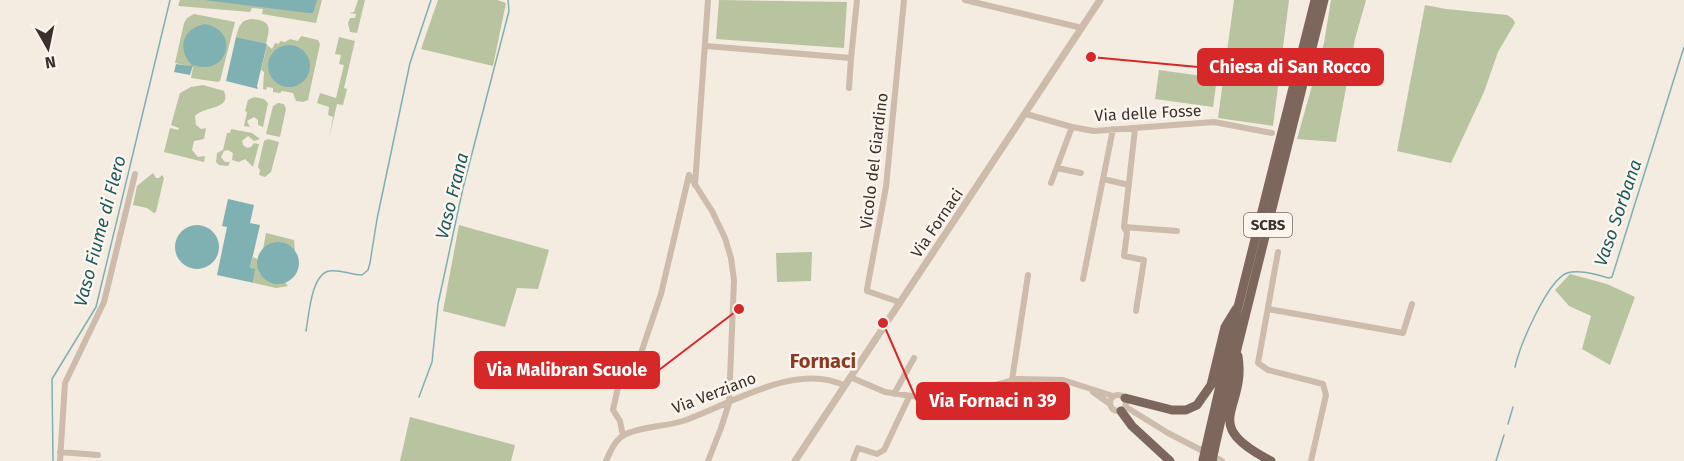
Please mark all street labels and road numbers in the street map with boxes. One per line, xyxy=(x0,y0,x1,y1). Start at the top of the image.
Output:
street label: Vicolo del Giardino xyxy=(856,92,892,230)
street label: Via delle Fosse xyxy=(1094,101,1202,125)
street label: Via Fornaci xyxy=(907,185,967,261)
road number: SCBS xyxy=(1244,213,1292,237)
street label: Via Verziano xyxy=(669,368,759,418)

